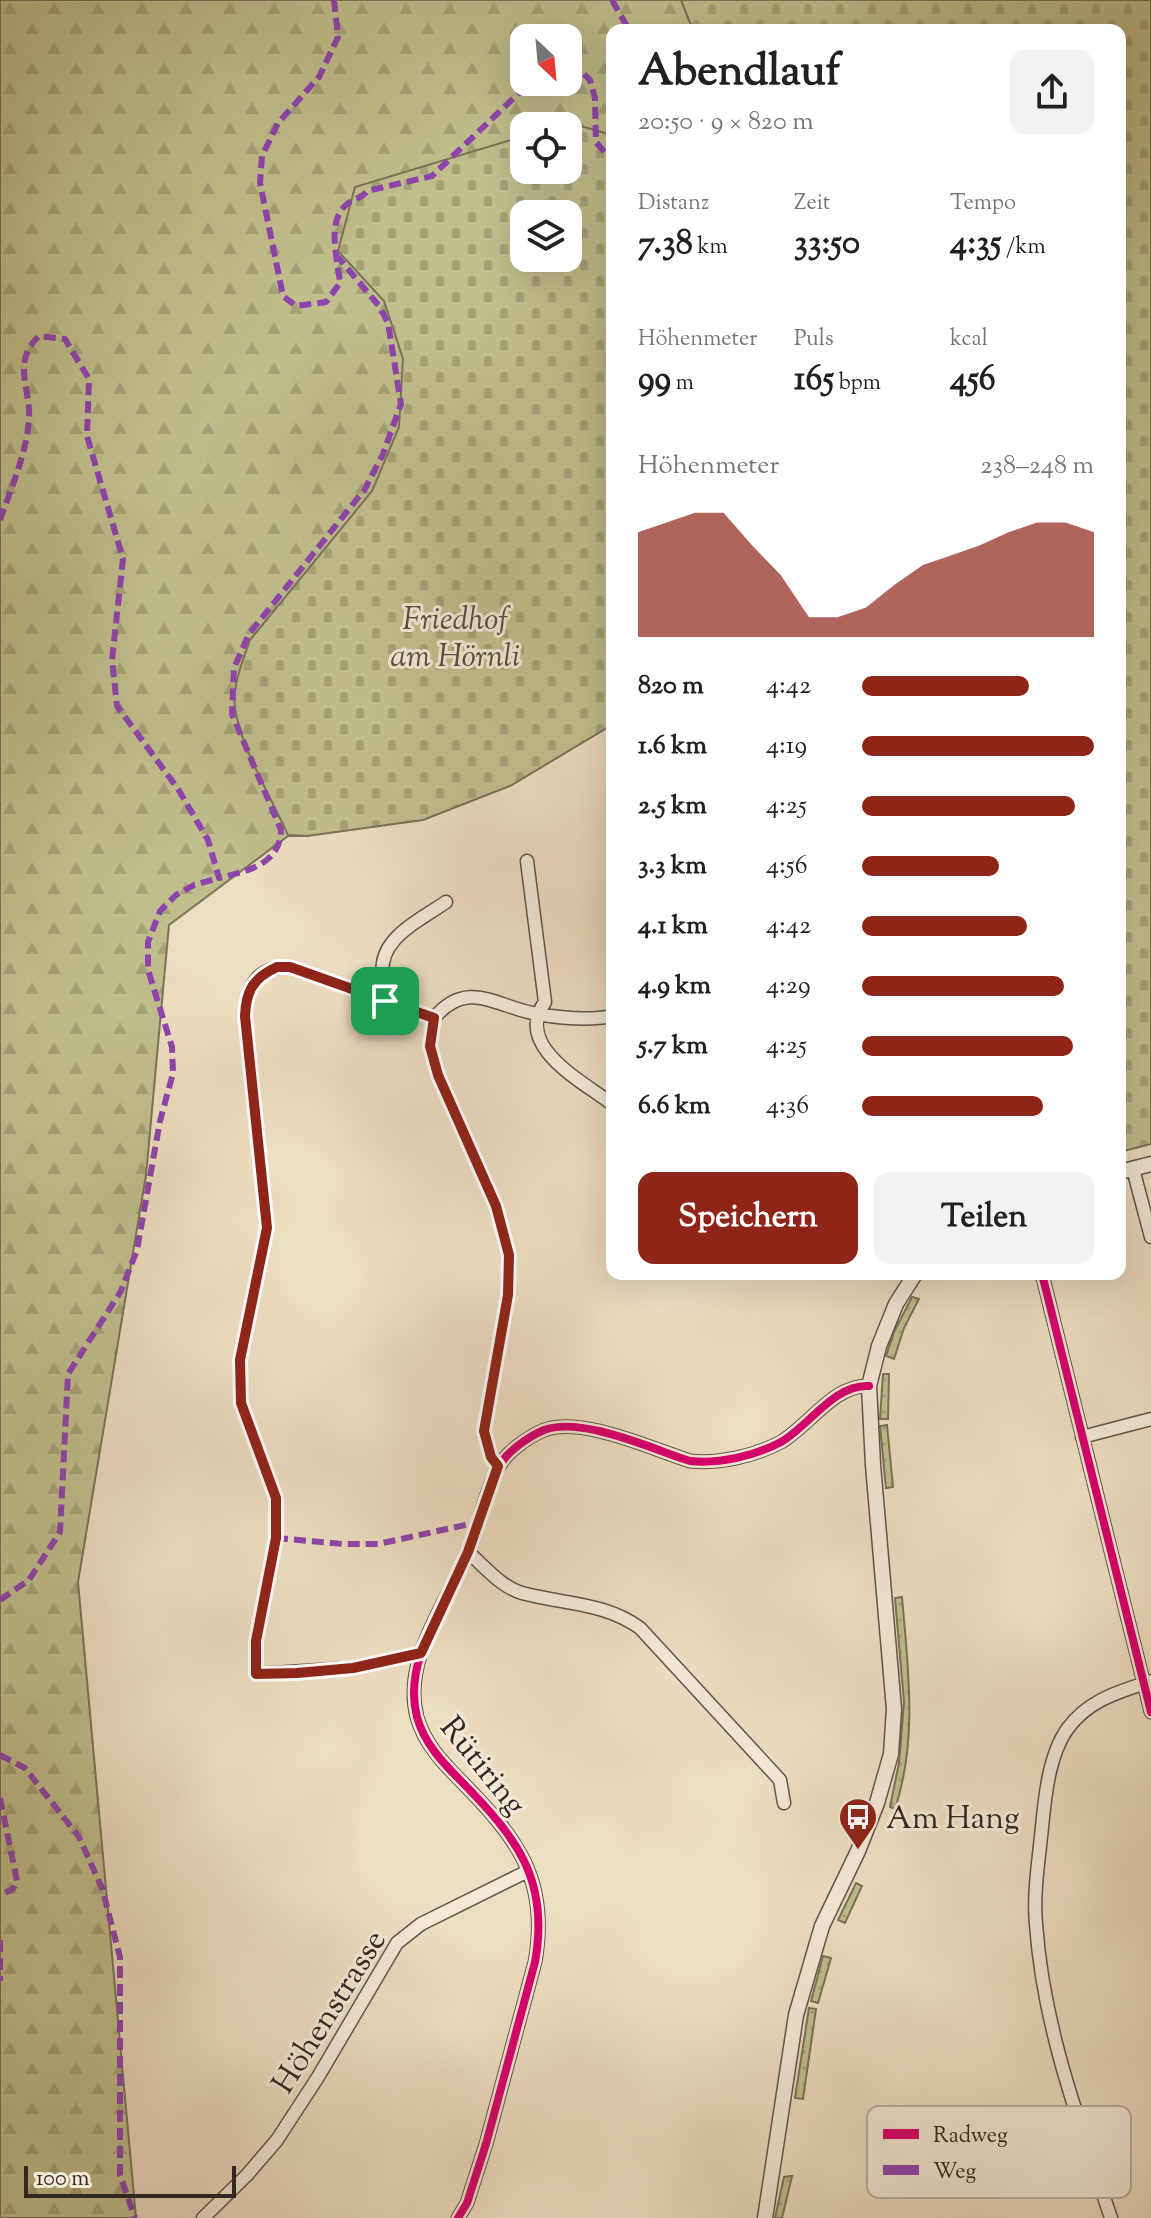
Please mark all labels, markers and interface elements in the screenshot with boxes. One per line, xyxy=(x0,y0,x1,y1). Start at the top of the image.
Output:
north arrow xyxy=(510,24,582,96)
map controls xyxy=(510,24,582,272)
text: Abendlauf xyxy=(638,42,841,105)
button: share xyxy=(1010,50,1094,134)
text: 20:50 · 9 × 820 m xyxy=(638,104,814,141)
button: locate xyxy=(510,112,582,184)
text: Distanz xyxy=(638,188,709,220)
text: Zeit xyxy=(794,188,830,220)
text: Tempo xyxy=(950,188,1016,220)
button: layers xyxy=(510,200,582,272)
text: 7.38 xyxy=(638,220,693,269)
text: 33:50 xyxy=(794,220,860,269)
text: 4:35 xyxy=(950,220,1001,269)
text: km xyxy=(693,232,728,264)
text: /km xyxy=(1001,232,1046,264)
text: Höhenmeter xyxy=(638,324,757,356)
text: Puls xyxy=(794,324,834,356)
text: kcal xyxy=(950,324,988,356)
text: 99 xyxy=(638,356,671,405)
text: 165 xyxy=(794,356,834,405)
text: 456 xyxy=(950,356,996,405)
text: m xyxy=(671,368,694,400)
text: bpm xyxy=(834,368,881,400)
text: Höhenmeter xyxy=(638,448,779,485)
text: 238–248 m xyxy=(980,448,1094,485)
park label: Friedhof am Hörnli xyxy=(390,598,520,681)
text: 820 m xyxy=(638,668,704,705)
text: 4:42 xyxy=(766,668,811,705)
text: 1.6 km xyxy=(638,728,707,765)
text: 4:19 xyxy=(766,728,807,765)
text: 2.5 km xyxy=(638,788,707,825)
text: 4:25 xyxy=(766,788,807,825)
text: 3.3 km xyxy=(638,848,707,885)
text: 4:56 xyxy=(766,848,808,885)
text: 4.1 km xyxy=(638,908,708,945)
text: 4:42 xyxy=(766,908,811,945)
pin xyxy=(351,967,419,1035)
text: 4.9 km xyxy=(638,968,711,1005)
text: 4:29 xyxy=(766,968,811,1005)
icon: arrive xyxy=(363,979,407,1023)
text: 5.7 km xyxy=(638,1028,708,1065)
text: 4:25 xyxy=(766,1028,807,1065)
text: 6.6 km xyxy=(638,1088,711,1125)
text: 4:36 xyxy=(766,1088,809,1125)
button: Speichern xyxy=(638,1172,858,1264)
button: Teilen xyxy=(874,1172,1094,1264)
street label: Rütiring xyxy=(427,1707,536,1826)
bus stop icon: Am Hang xyxy=(837,1796,879,1851)
place label: Am Hang xyxy=(886,1797,1020,1843)
street label: Höhenstrasse xyxy=(262,1922,399,2103)
legend xyxy=(867,2106,1131,2198)
text: Radweg xyxy=(933,2121,1008,2153)
text: Weg xyxy=(933,2157,977,2189)
scale bar xyxy=(24,2162,236,2198)
text: 100 m xyxy=(36,2164,89,2196)

